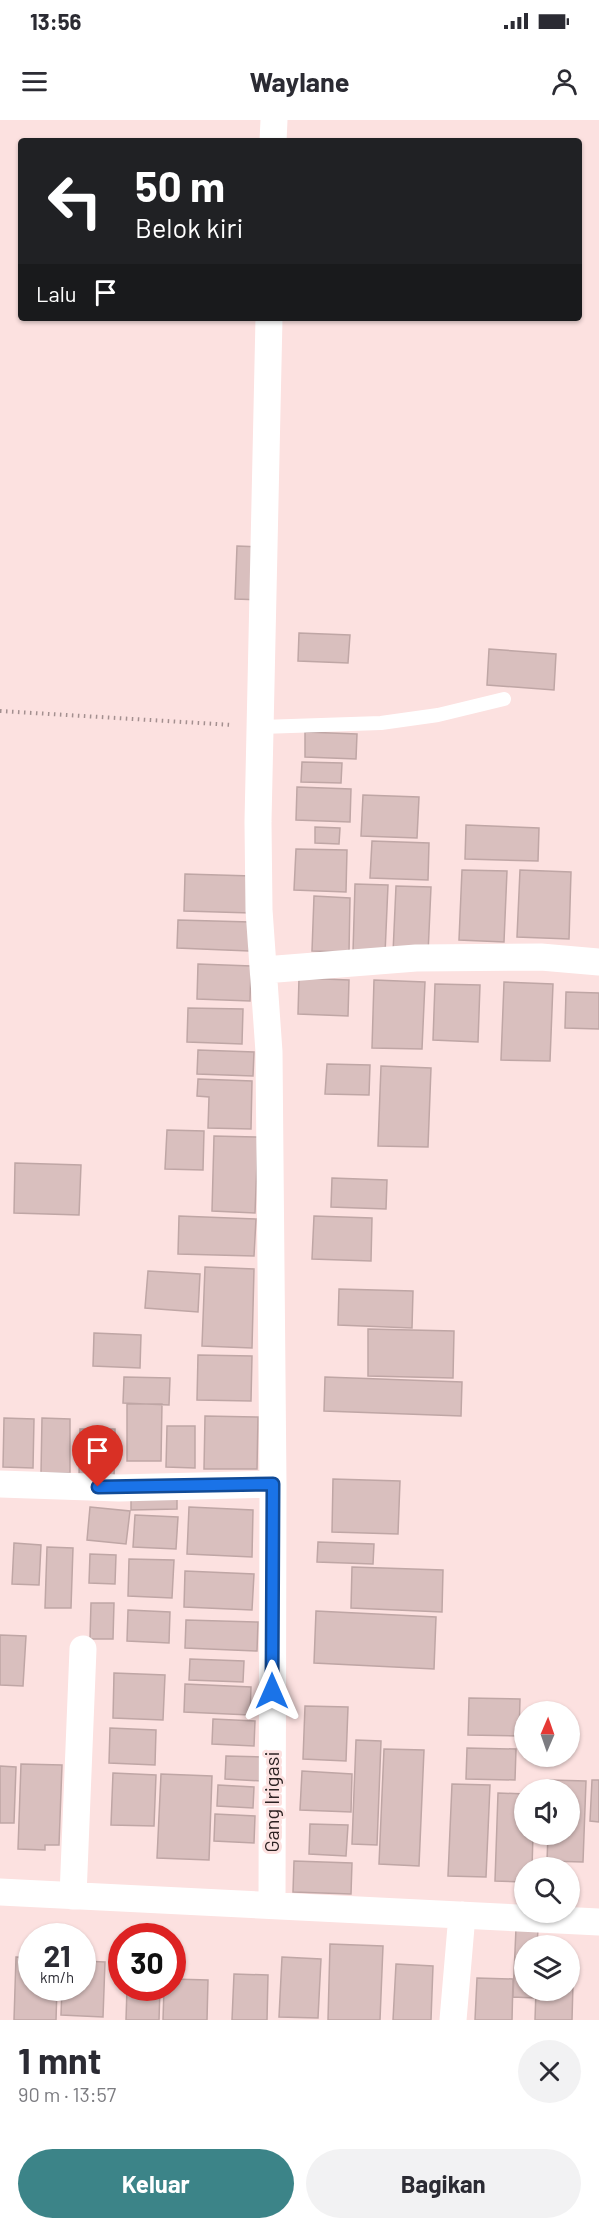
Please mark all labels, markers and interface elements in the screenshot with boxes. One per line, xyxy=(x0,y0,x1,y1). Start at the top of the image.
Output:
text: 13:56 xyxy=(30,8,81,34)
icon: menu xyxy=(18,65,51,98)
text: Waylane xyxy=(250,65,349,97)
icon: person xyxy=(548,65,581,98)
text: 50 m xyxy=(135,160,225,210)
icon: left xyxy=(36,162,114,240)
text: Belok kiri xyxy=(135,211,243,243)
icon: arrive xyxy=(89,276,122,309)
text: Lalu xyxy=(36,280,77,306)
pin xyxy=(72,1425,123,1487)
icon: arrive xyxy=(81,1434,114,1467)
position arrow xyxy=(240,1659,304,1723)
north arrow xyxy=(514,1701,580,1767)
map controls xyxy=(514,1701,580,2001)
street label: Gang Irigasi xyxy=(259,1751,283,1853)
button: sound xyxy=(514,1779,580,1845)
button: search xyxy=(514,1857,580,1923)
speed limit sign: 30 xyxy=(108,1923,186,2001)
button: layers xyxy=(514,1935,580,2001)
text: 21 xyxy=(43,1937,71,1973)
text: km/h xyxy=(40,1968,74,1986)
text: 1 mnt xyxy=(18,2038,101,2081)
button: close xyxy=(518,2040,581,2103)
text: 90 m · 13:57 xyxy=(18,2082,116,2106)
button: Keluar xyxy=(18,2149,294,2218)
button: Bagikan xyxy=(306,2149,581,2218)

